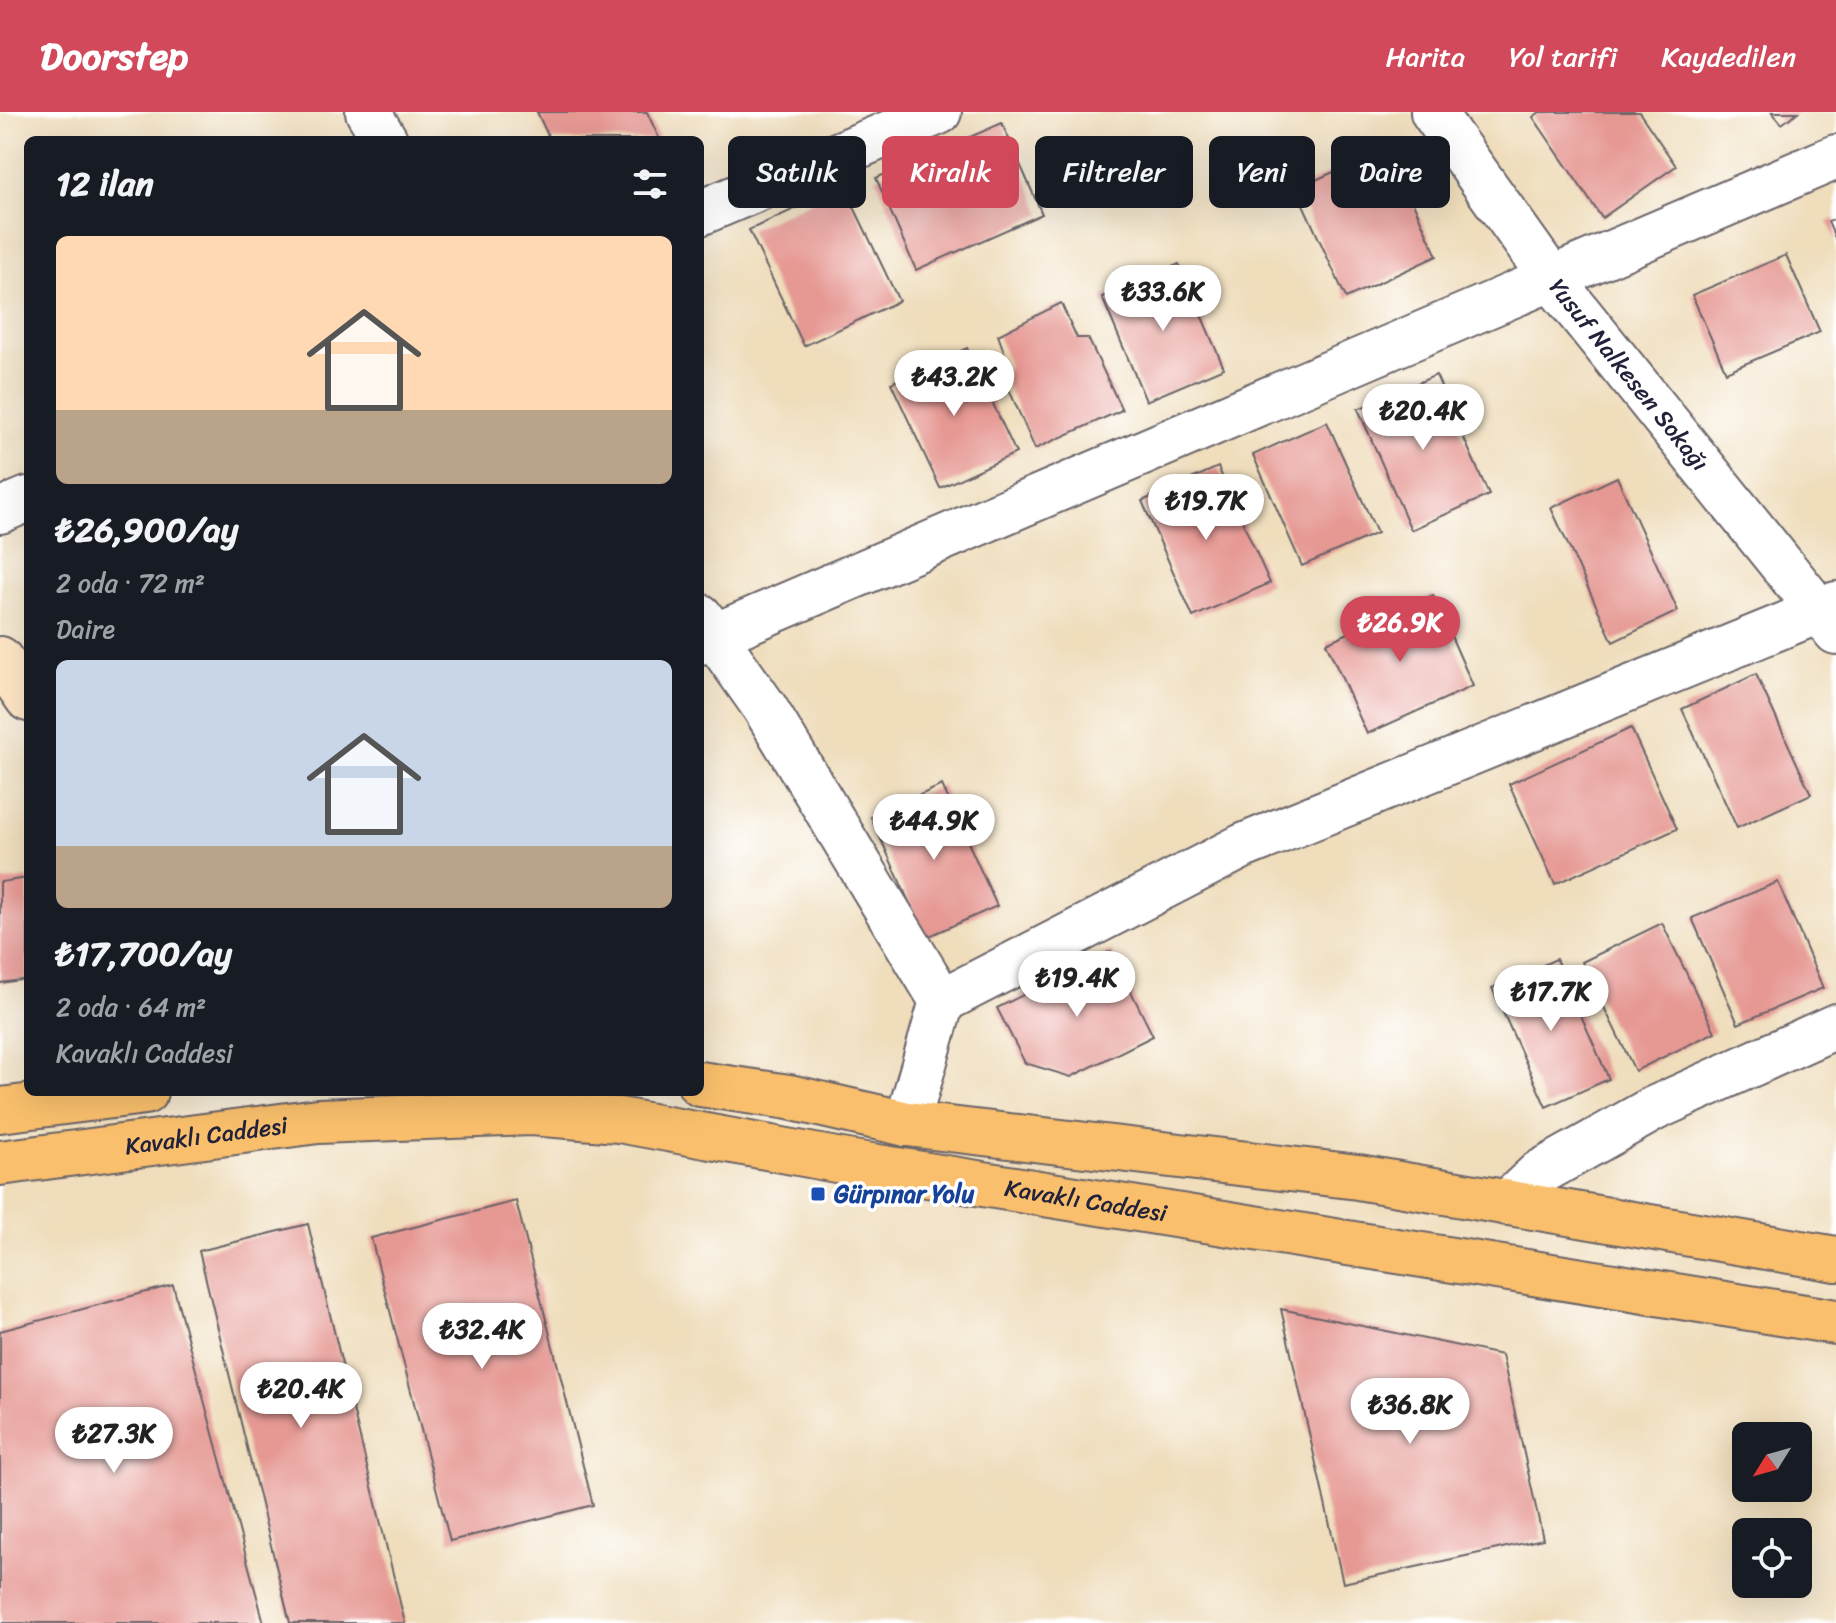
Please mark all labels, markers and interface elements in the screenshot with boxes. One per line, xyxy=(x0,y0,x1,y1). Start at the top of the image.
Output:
text: Doorstep xyxy=(40,23,188,90)
text: Harita xyxy=(1386,32,1465,81)
text: Yol tarifi xyxy=(1509,32,1617,81)
text: Kaydedilen xyxy=(1661,32,1796,81)
chip: Satılık xyxy=(728,136,866,208)
chip: Kiralık xyxy=(882,136,1019,208)
chip: Filtreler xyxy=(1035,136,1193,208)
chip: Yeni xyxy=(1209,136,1315,208)
chip: Daire xyxy=(1331,136,1450,208)
text: 12 ilan xyxy=(56,154,154,214)
icon: filters xyxy=(628,162,672,206)
pin: ₺33.6K xyxy=(1098,265,1228,333)
text: ₺33.6K xyxy=(1122,268,1204,314)
street label: Yusuf Nalkesen Sokağı xyxy=(1538,269,1720,481)
icon: home xyxy=(292,288,436,432)
pin: ₺43.2K xyxy=(889,350,1019,418)
text: ₺43.2K xyxy=(912,353,996,399)
pin: ₺20.4K xyxy=(1358,384,1488,452)
text: ₺20.4K xyxy=(1380,387,1466,433)
pin: ₺19.7K xyxy=(1141,474,1271,542)
text: ₺19.7K xyxy=(1166,477,1246,523)
text: ₺26,900/ay xyxy=(56,500,238,560)
text: 2 oda · 72 m² xyxy=(56,560,205,606)
pin: ₺26.9K xyxy=(1335,596,1465,664)
text: ₺26.9K xyxy=(1358,599,1442,645)
text: Daire xyxy=(56,606,115,652)
icon: home xyxy=(292,712,436,856)
pin: ₺44.9K xyxy=(869,794,999,862)
text: ₺44.9K xyxy=(891,797,977,843)
text: ₺17,700/ay xyxy=(56,924,232,984)
pin: ₺19.4K xyxy=(1012,951,1142,1019)
text: ₺19.4K xyxy=(1036,954,1118,1000)
pin: ₺17.7K xyxy=(1486,965,1616,1033)
text: ₺17.7K xyxy=(1512,968,1590,1014)
text: 2 oda · 64 m² xyxy=(56,984,206,1030)
text: Kavaklı Caddesi xyxy=(56,1030,233,1076)
street label: Kavaklı Caddesi xyxy=(122,1104,290,1167)
street label: Kavaklı Caddesi xyxy=(1002,1167,1170,1234)
place label: Gürpınar Yolu xyxy=(834,1173,974,1215)
marker: Gürpınar Yolu xyxy=(809,1185,827,1203)
pin: ₺32.4K xyxy=(417,1303,547,1371)
text: ₺32.4K xyxy=(440,1306,524,1352)
pin: ₺20.4K xyxy=(236,1362,366,1430)
text: ₺20.4K xyxy=(258,1365,344,1411)
pin: ₺36.8K xyxy=(1345,1378,1475,1446)
text: ₺36.8K xyxy=(1369,1381,1451,1427)
pin: ₺27.3K xyxy=(49,1407,179,1475)
text: ₺27.3K xyxy=(73,1410,155,1456)
north arrow xyxy=(1732,1422,1812,1502)
map controls xyxy=(1732,1422,1812,1598)
button: locate xyxy=(1732,1518,1812,1598)

